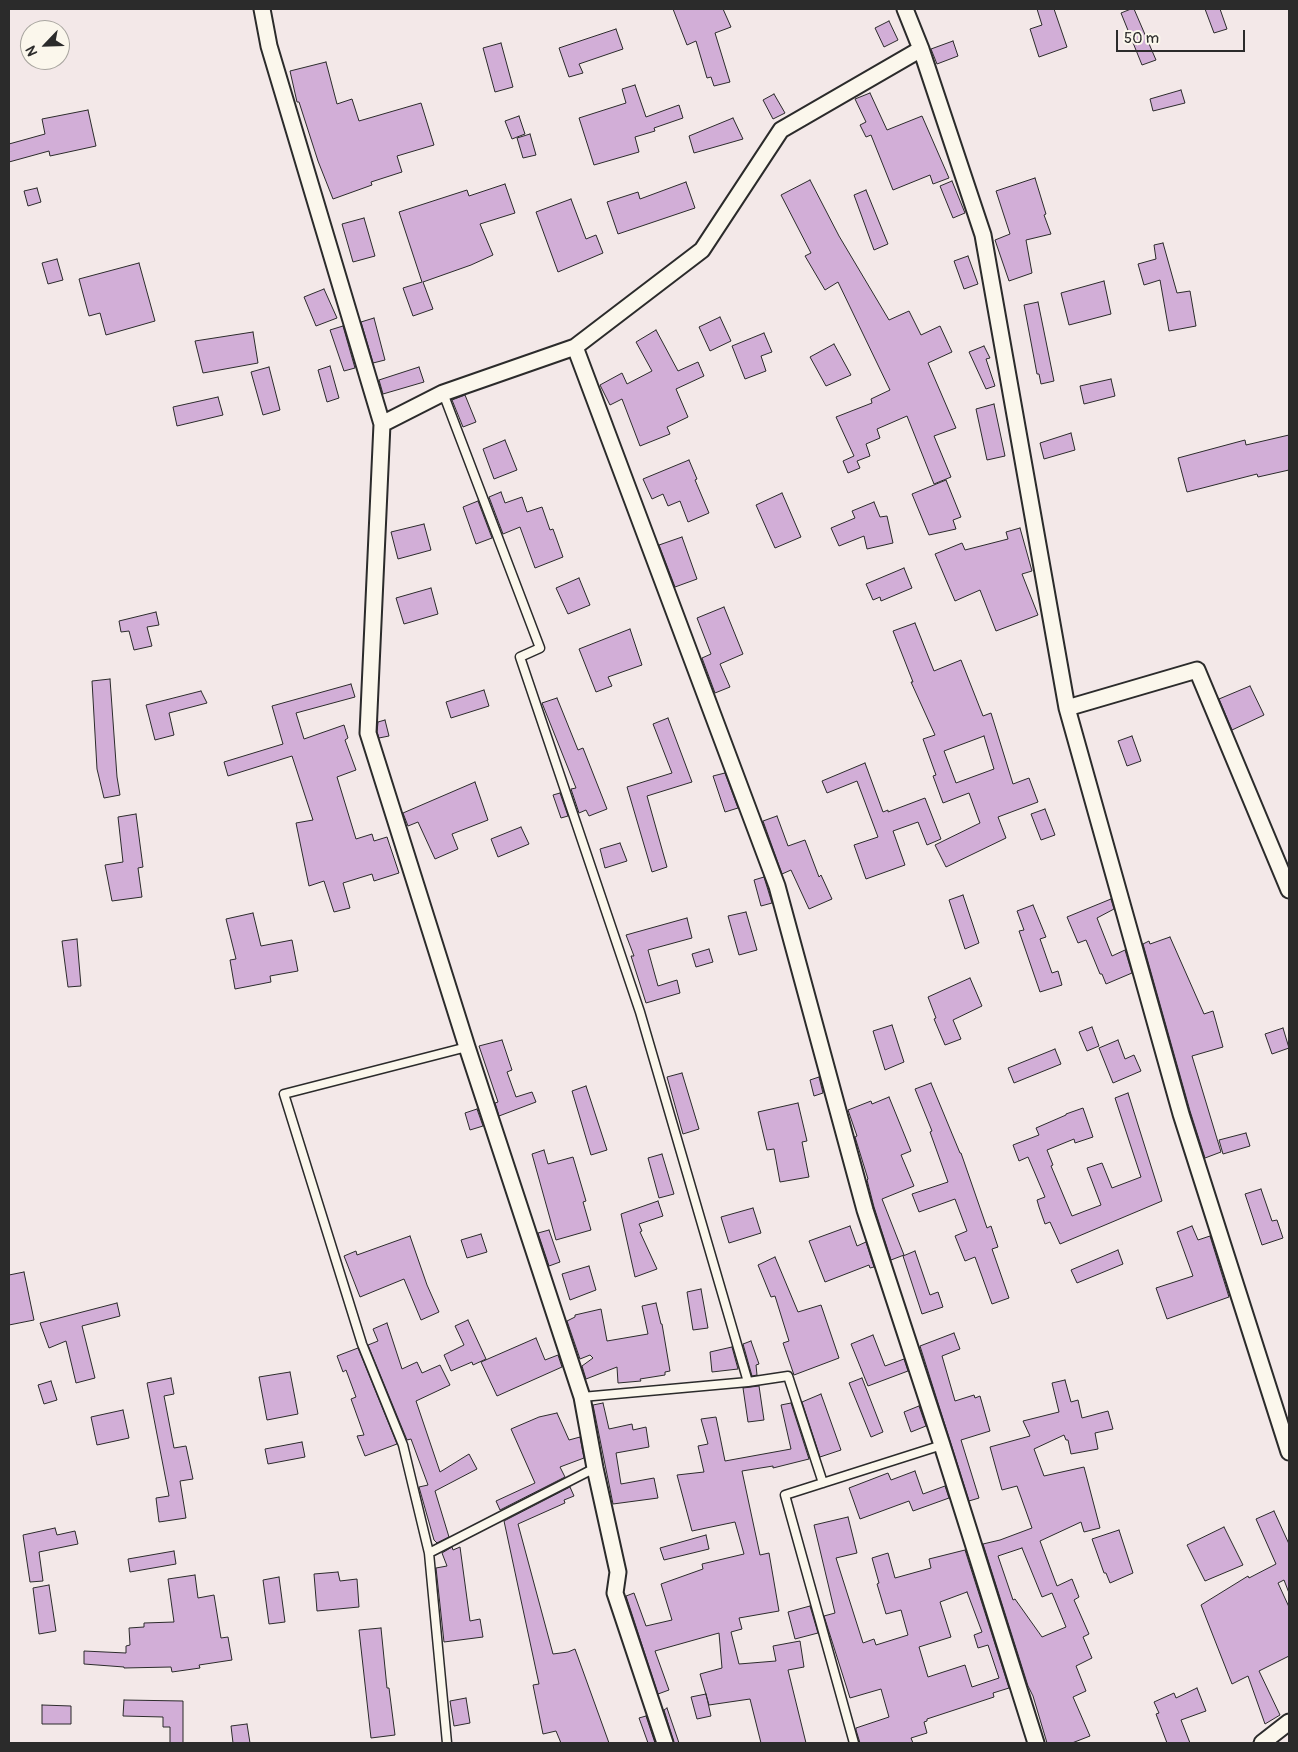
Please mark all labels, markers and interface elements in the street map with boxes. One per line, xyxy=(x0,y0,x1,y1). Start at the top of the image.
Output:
north arrow xyxy=(20,20,70,70)
scale bar xyxy=(1118,20,1247,52)
text: 50 m xyxy=(1124,29,1159,48)
text: N xyxy=(22,43,41,59)

